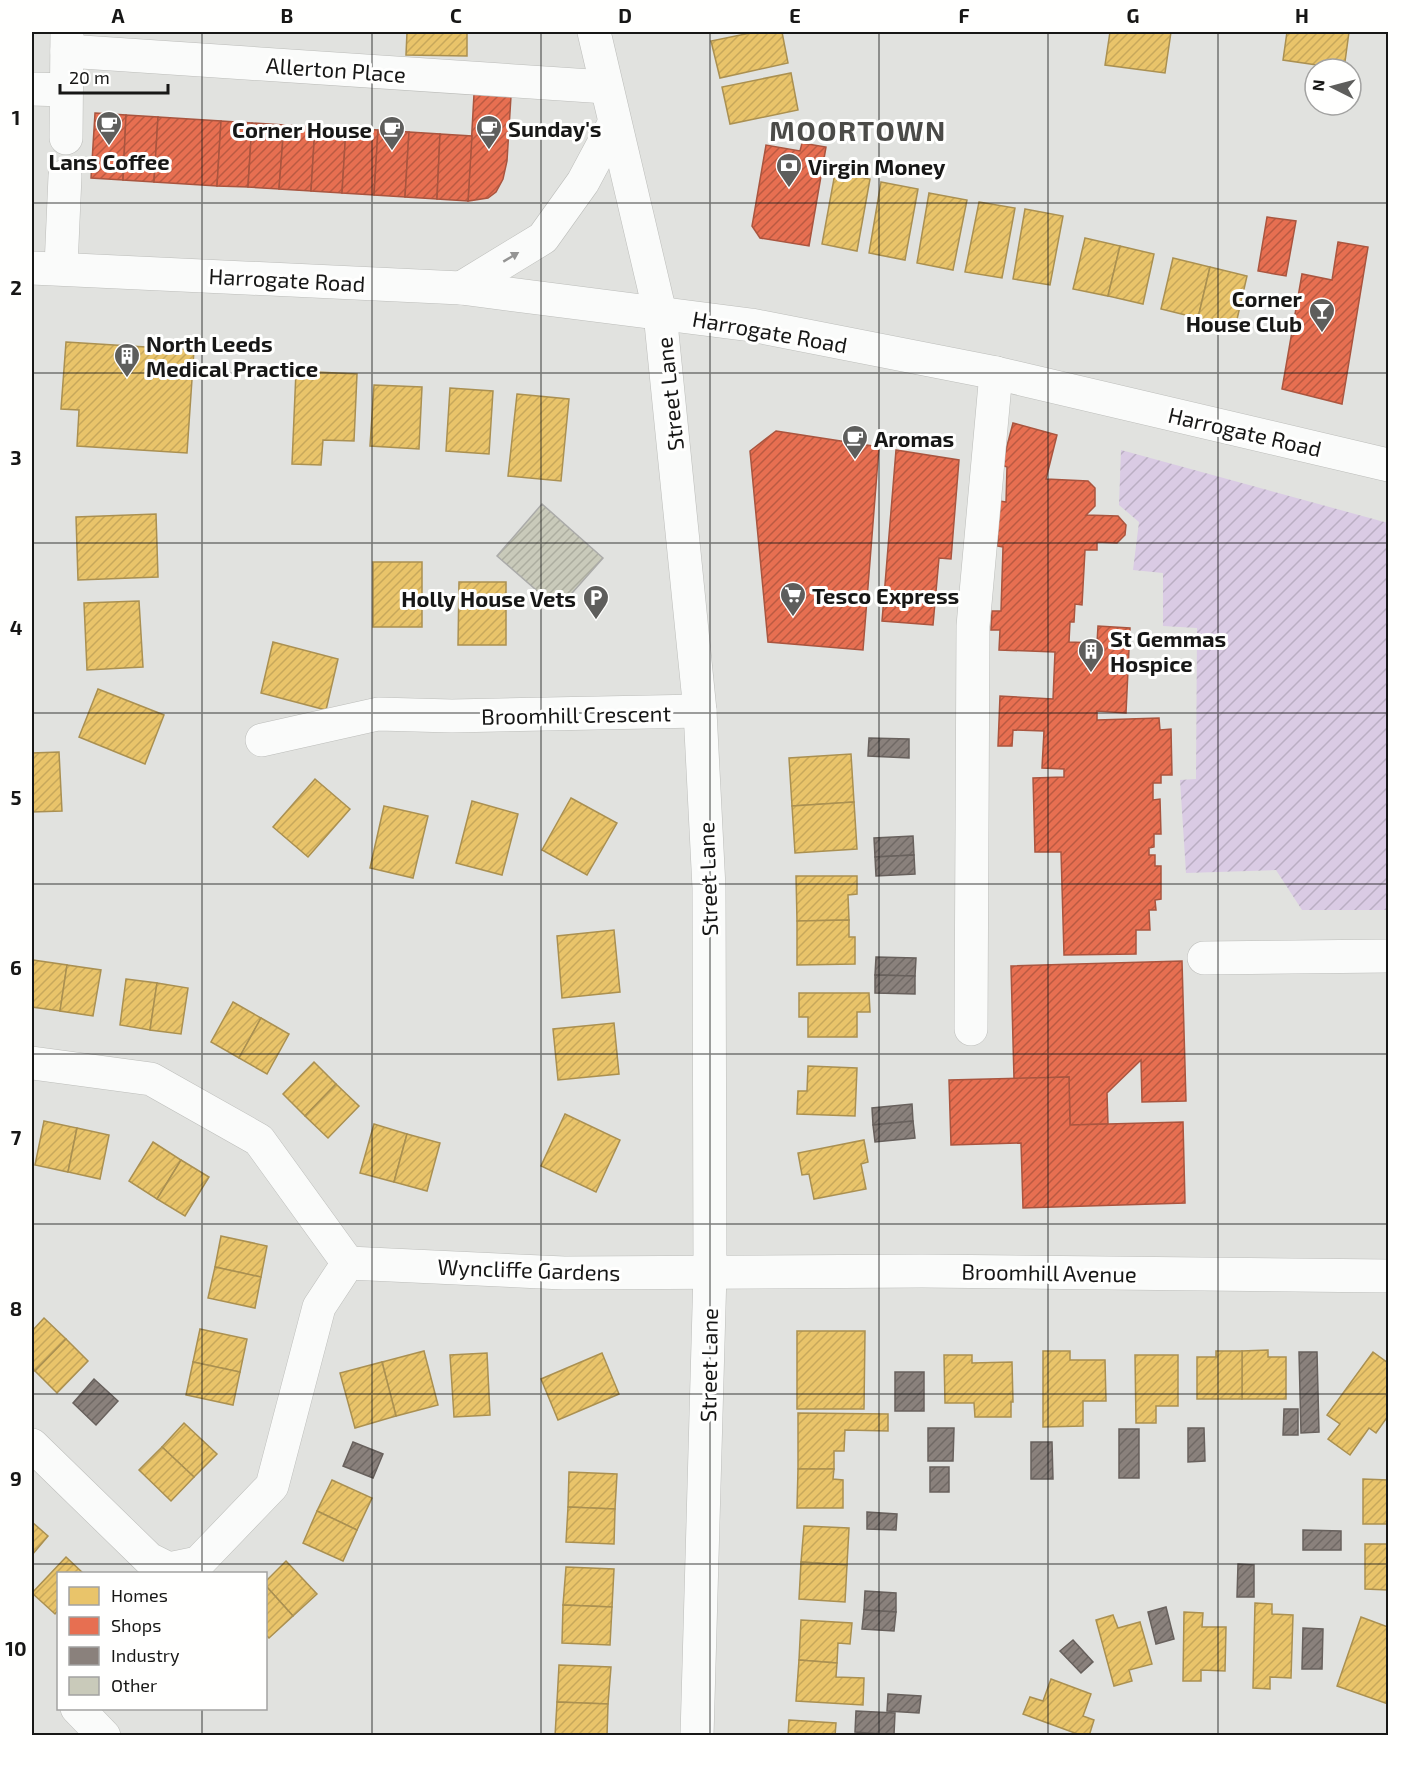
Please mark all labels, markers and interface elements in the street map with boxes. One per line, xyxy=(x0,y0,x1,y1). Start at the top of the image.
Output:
text: A xyxy=(111,3,125,27)
text: B xyxy=(281,3,293,27)
text: C xyxy=(450,3,462,27)
text: D xyxy=(618,3,632,27)
text: E xyxy=(789,3,801,27)
text: F xyxy=(958,3,970,27)
text: G xyxy=(1127,3,1139,27)
text: H xyxy=(1295,3,1309,27)
street label: Allerton Place xyxy=(265,51,407,87)
scale bar xyxy=(60,57,168,95)
north arrow xyxy=(1303,57,1363,117)
text: 20 m xyxy=(69,66,110,88)
text: N xyxy=(1308,79,1328,92)
text: 1 xyxy=(12,105,20,129)
cafe icon: Lans Coffee xyxy=(94,109,124,147)
cafe icon: Sunday's xyxy=(474,113,504,151)
district label: MOORTOWN xyxy=(769,113,947,147)
cafe icon: Corner House xyxy=(377,114,407,152)
place label: Sunday's xyxy=(508,115,602,142)
place label: Corner House xyxy=(232,116,372,142)
place label: Lans Coffee xyxy=(48,148,170,174)
bank icon: Virgin Money xyxy=(774,151,804,189)
place label: Virgin Money xyxy=(808,153,946,180)
one-way arrow xyxy=(503,252,519,263)
street label: Harrogate Road xyxy=(208,262,366,296)
text: 2 xyxy=(10,275,22,299)
place label: Corner House Club xyxy=(1186,285,1303,336)
bar icon: Corner House Club xyxy=(1307,296,1337,334)
street label: Harrogate Road xyxy=(691,305,849,357)
place label: North Leeds Medical Practice xyxy=(146,330,318,381)
street label: Street Lane xyxy=(650,336,688,452)
building icon: North Leeds Medical Practice xyxy=(112,341,142,379)
street label: Harrogate Road xyxy=(1166,401,1324,461)
cafe icon: Aromas xyxy=(840,423,870,461)
place label: Aromas xyxy=(874,425,954,451)
text: 3 xyxy=(10,445,22,469)
supermarket icon: Tesco Express xyxy=(778,580,808,618)
place label: Tesco Express xyxy=(812,582,959,608)
parking icon: Holly House Vets xyxy=(581,583,611,621)
place label: Holly House Vets xyxy=(401,585,576,612)
text: 4 xyxy=(10,615,23,639)
place label: St Gemmas Hospice xyxy=(1110,625,1226,676)
building icon: St Gemmas Hospice xyxy=(1076,636,1106,674)
street label: Broomhill Crescent xyxy=(481,699,671,729)
text: 5 xyxy=(10,785,22,809)
street label: Street Lane xyxy=(692,822,722,936)
text: 6 xyxy=(10,955,22,979)
text: 7 xyxy=(11,1125,22,1149)
street label: Wyncliffe Gardens xyxy=(437,1253,621,1285)
street label: Broomhill Avenue xyxy=(961,1257,1137,1287)
text: 8 xyxy=(10,1296,22,1320)
street label: Street Lane xyxy=(694,1308,722,1422)
text: 9 xyxy=(10,1466,22,1490)
legend xyxy=(57,1572,267,1710)
text: Homes xyxy=(111,1584,168,1606)
text: Shops xyxy=(111,1614,161,1636)
text: 10 xyxy=(5,1636,27,1660)
text: Industry xyxy=(111,1644,180,1666)
text: Other xyxy=(111,1674,157,1696)

